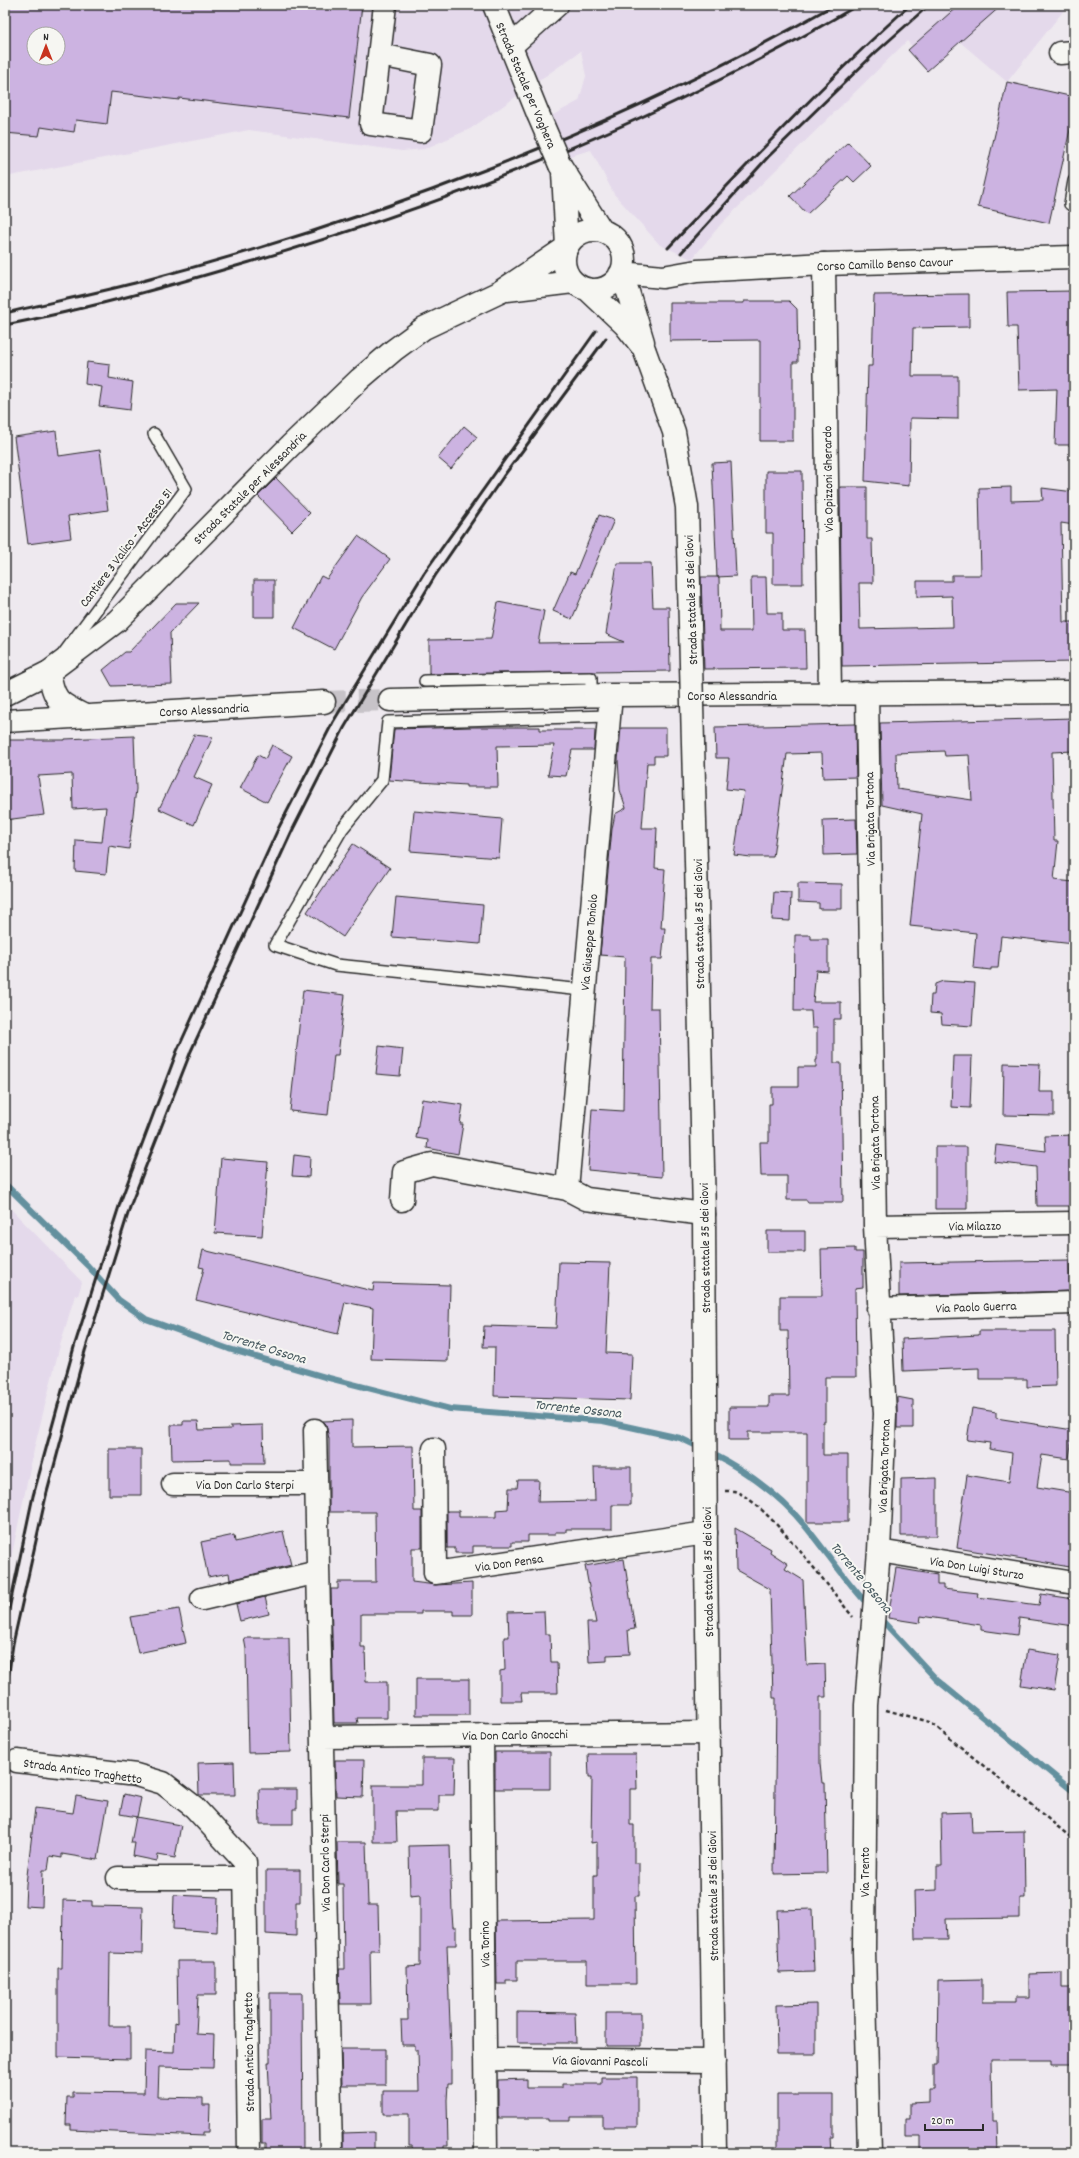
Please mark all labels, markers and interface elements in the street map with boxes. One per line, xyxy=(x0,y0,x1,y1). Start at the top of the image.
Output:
street label: Strada Statale per Voghera xyxy=(489,20,560,153)
north arrow xyxy=(26,26,66,66)
text: N xyxy=(43,30,49,46)
street label: Corso Camillo Benso Cavour xyxy=(817,254,954,277)
street label: Via Opizzoni Gherardo xyxy=(819,425,840,532)
street label: Strada Statale per Alessandria xyxy=(190,427,312,550)
street label: Cantiere 3 Valico - Accesso 51 xyxy=(76,485,178,612)
street label: Strada statale 35 dei Giovi xyxy=(681,534,704,665)
street label: Corso Alessandria xyxy=(687,688,778,707)
street label: Corso Alessandria xyxy=(159,700,250,723)
street label: Via Brigata Tortona xyxy=(861,771,882,866)
street label: Strada statale 35 dei Giovi xyxy=(690,858,711,989)
street label: Via Giuseppe Toniolo xyxy=(577,893,604,991)
street label: Via Brigata Tortona xyxy=(866,1095,887,1190)
street label: Strada statale 35 dei Giovi xyxy=(696,1182,717,1313)
street label: Via Milazzo xyxy=(949,1218,1002,1237)
street label: Via Paolo Guerra xyxy=(935,1298,1018,1319)
water label: Torrente Ossona xyxy=(219,1326,309,1371)
water label: Torrente Ossona xyxy=(533,1395,624,1425)
street label: Via Brigata Tortona xyxy=(874,1418,897,1513)
street label: Via Don Carlo Sterpi xyxy=(196,1477,295,1496)
street label: Strada statale 35 dei Giovi xyxy=(699,1506,720,1637)
water label: Torrente Ossona xyxy=(825,1538,897,1619)
street label: Via Don Pensa xyxy=(474,1550,545,1579)
street label: Via Don Luigi Sturzo xyxy=(928,1553,1025,1586)
street label: Via Don Carlo Gnocchi xyxy=(462,1726,569,1747)
street label: Strada Antico Traghetto xyxy=(22,1755,143,1790)
street label: Via Don Carlo Sterpi xyxy=(316,1813,337,1912)
street label: Strada statale 35 dei Giovi xyxy=(704,1830,725,1961)
street label: Via Trento xyxy=(857,1847,876,1897)
street label: Via Torino xyxy=(477,1920,496,1967)
street label: Strada Antico Traghetto xyxy=(240,1992,261,2112)
street label: Via Giovanni Pascoli xyxy=(552,2052,648,2073)
scale bar xyxy=(925,2106,983,2132)
text: 20 m xyxy=(931,2113,954,2130)

